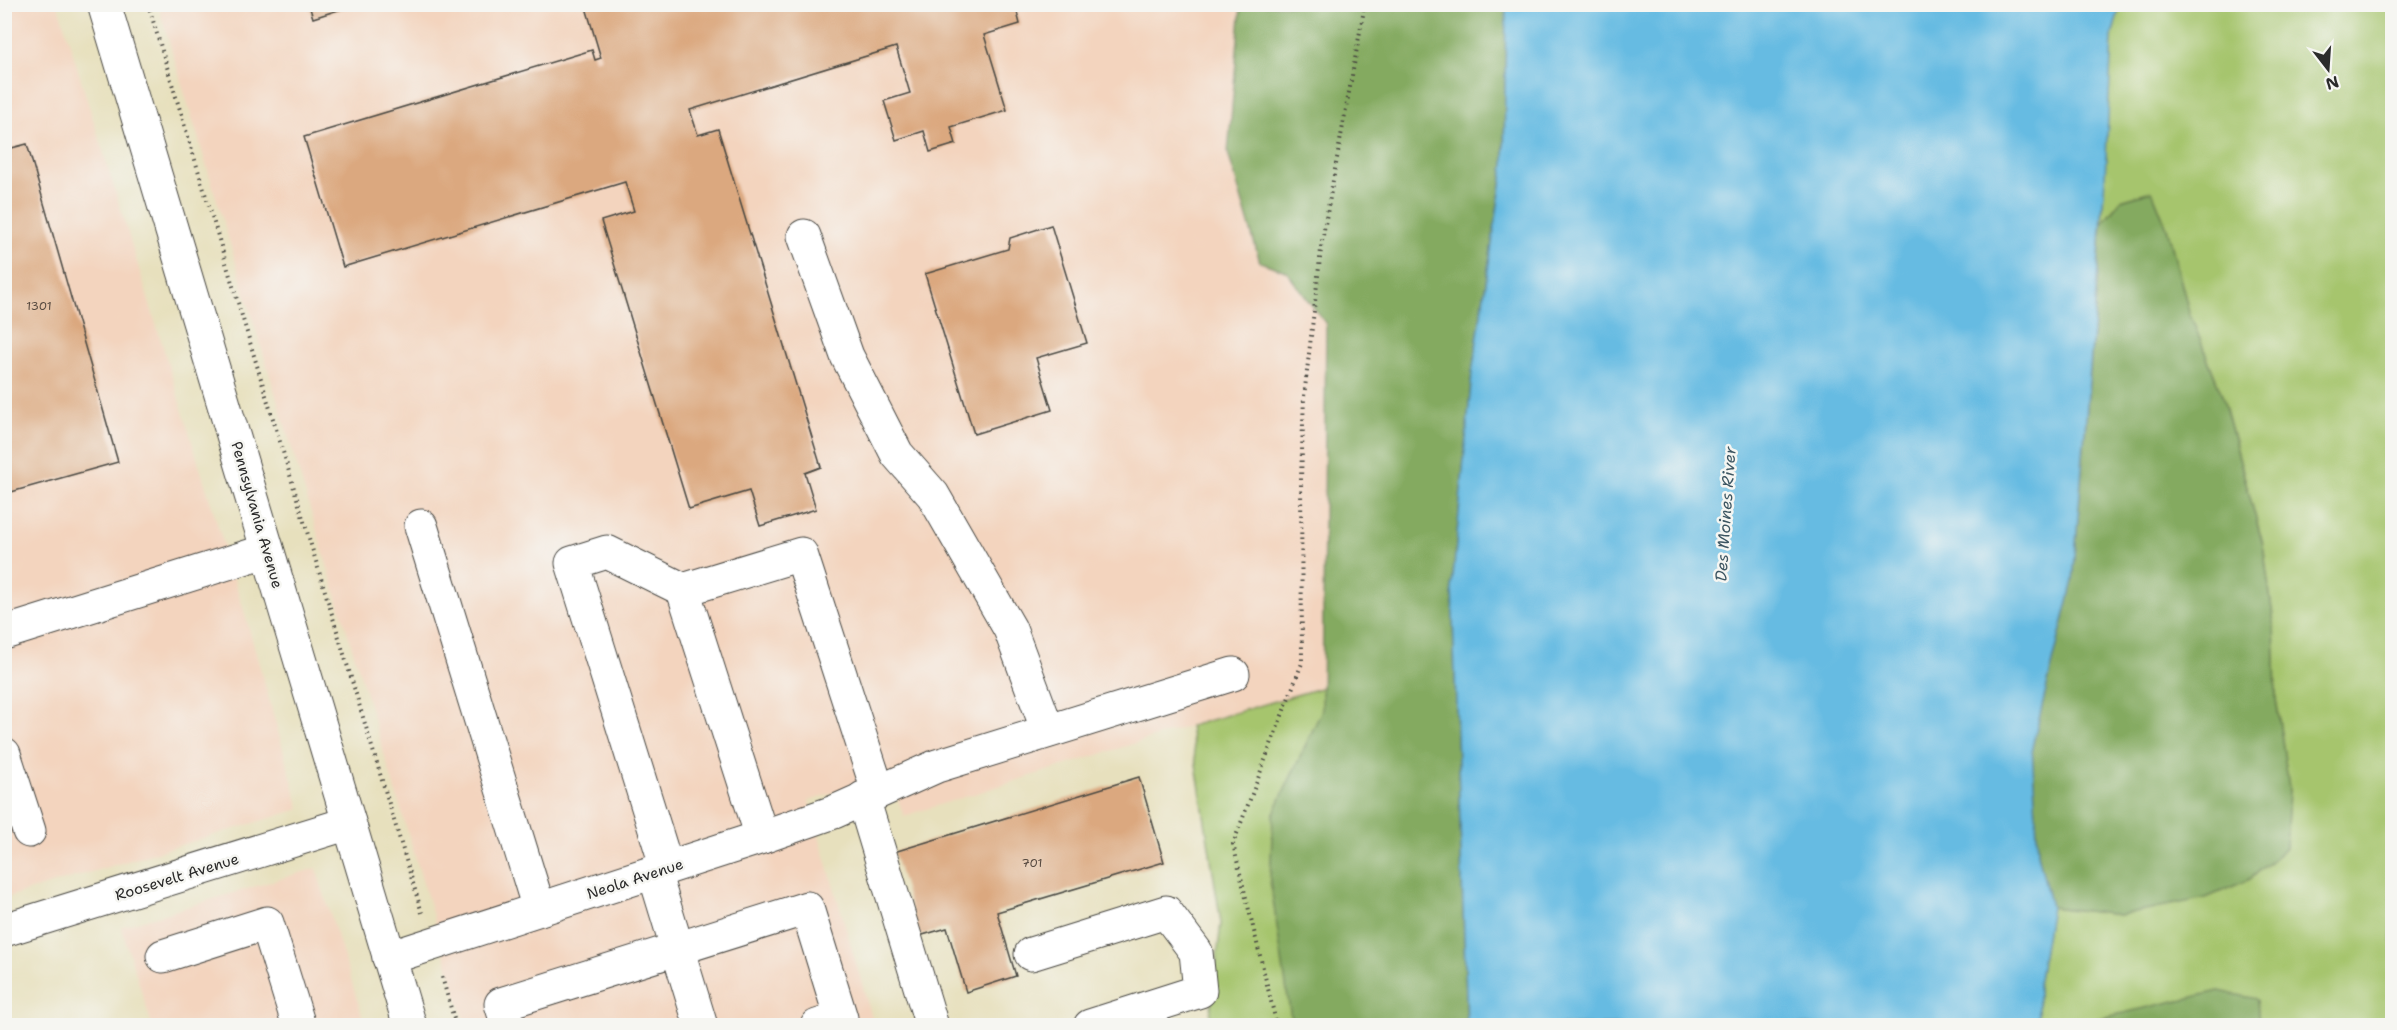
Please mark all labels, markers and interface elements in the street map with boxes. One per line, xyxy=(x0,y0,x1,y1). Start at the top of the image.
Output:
north arrow xyxy=(2298,39,2358,99)
text: N xyxy=(2323,71,2341,95)
house number: 1301 xyxy=(26,298,52,314)
street label: Pennsylvania Avenue xyxy=(226,439,288,591)
water label: Des Moines River xyxy=(1710,446,1741,582)
street label: Roosevelt Avenue xyxy=(113,849,241,905)
street label: Neola Avenue xyxy=(584,854,686,904)
house number: 701 xyxy=(1021,855,1043,871)

